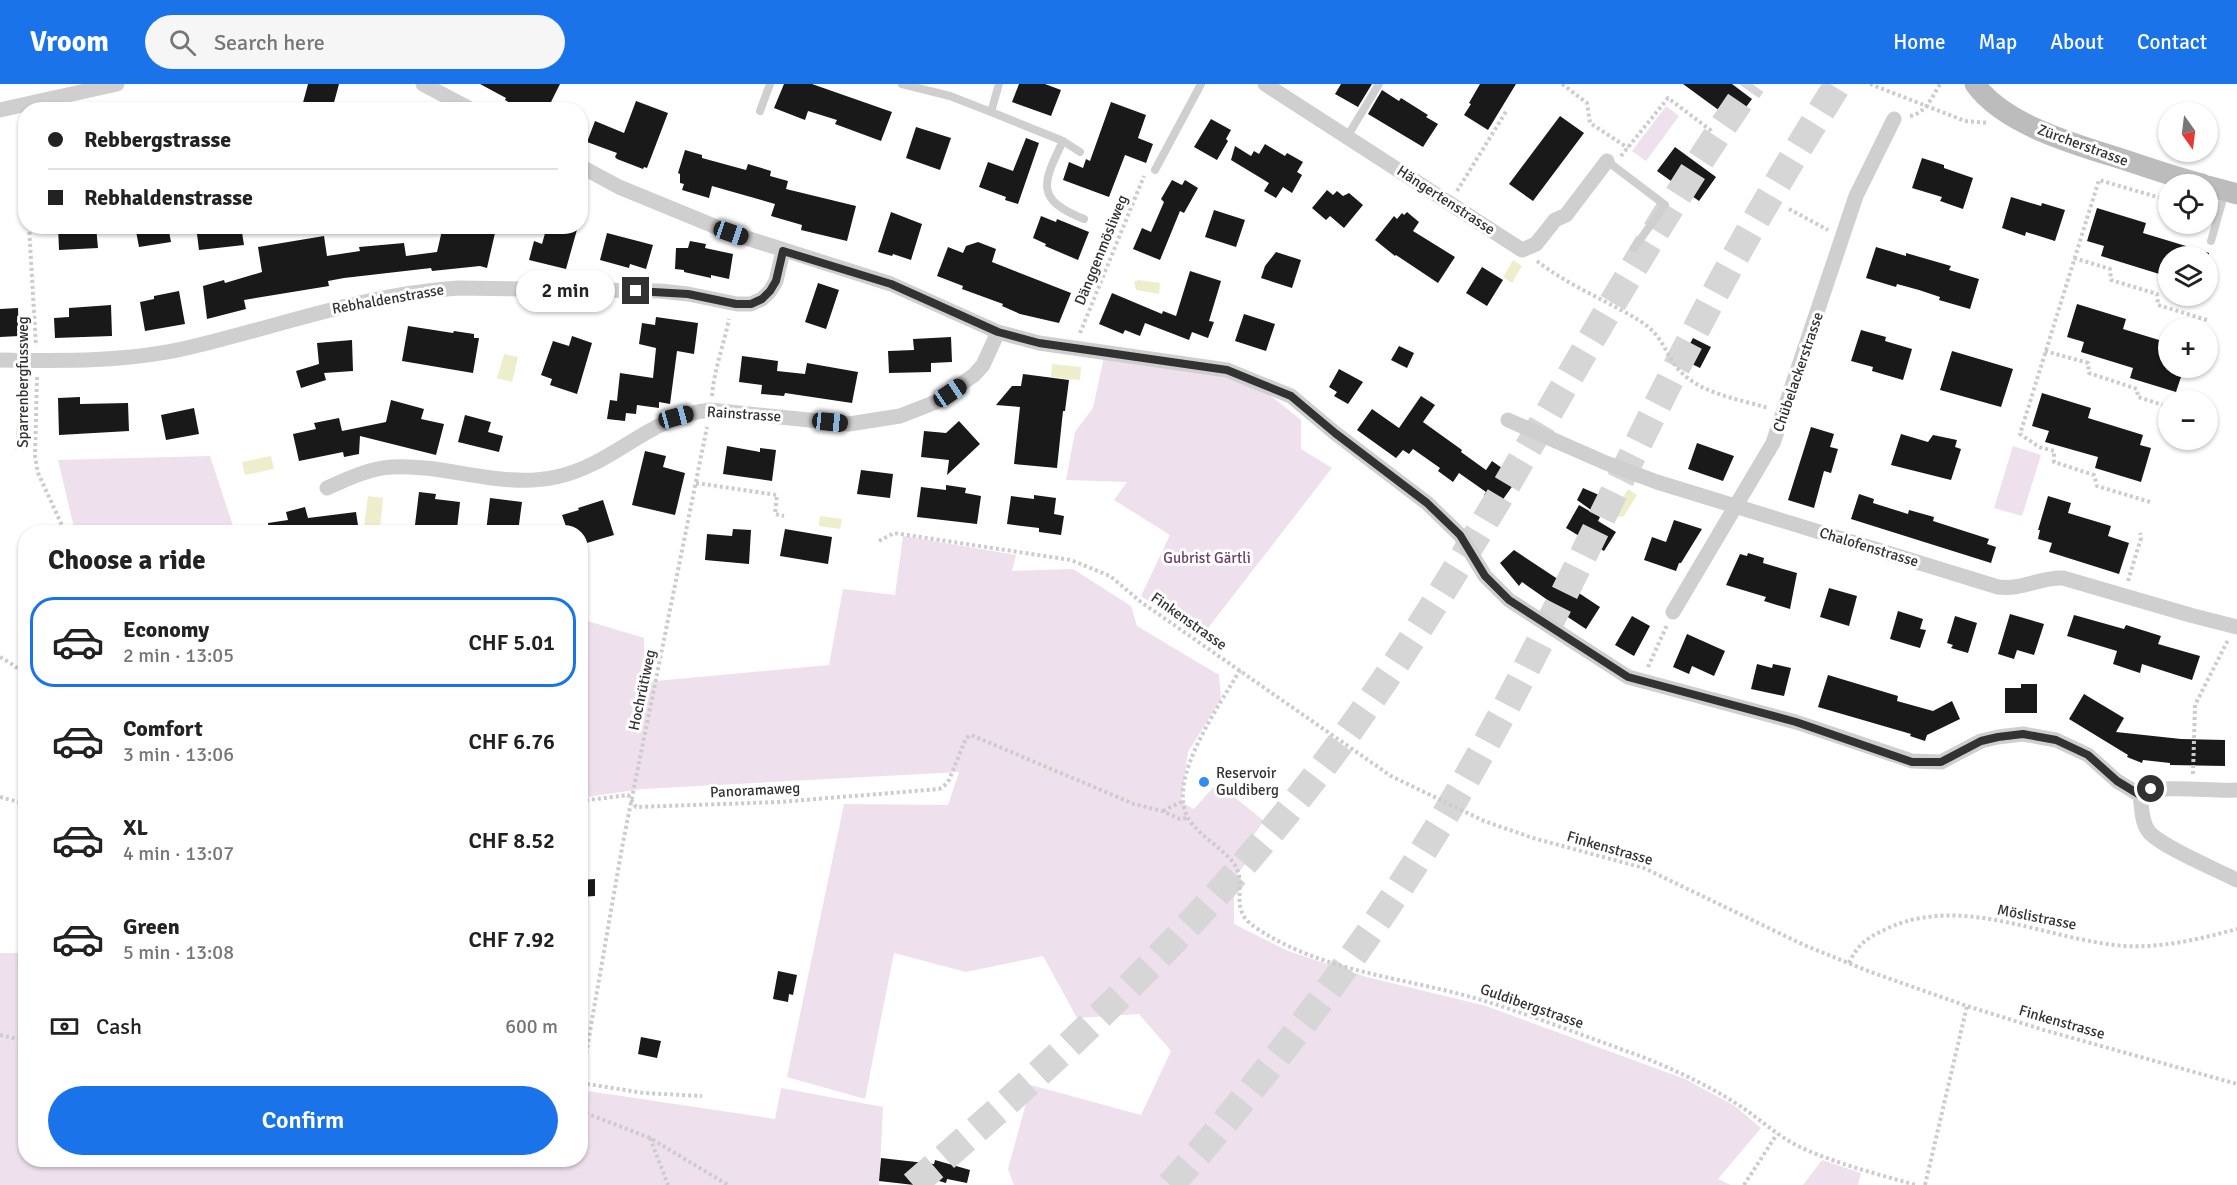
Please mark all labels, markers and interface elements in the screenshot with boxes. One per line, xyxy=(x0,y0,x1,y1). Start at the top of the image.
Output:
search box xyxy=(145,15,565,69)
text: Vroom xyxy=(30,25,109,59)
icon: search xyxy=(166,26,199,59)
text: Search here xyxy=(214,29,325,56)
text: Home xyxy=(1893,29,1946,55)
text: Map xyxy=(1979,29,2017,55)
text: About xyxy=(2050,29,2104,55)
text: Contact xyxy=(2137,29,2207,55)
north arrow xyxy=(2158,102,2218,162)
map controls xyxy=(2158,102,2218,450)
street label: Zürcherstrasse xyxy=(2035,120,2131,170)
text: Rebbergstrasse xyxy=(84,126,231,153)
street label: Hängertenstrasse xyxy=(1394,162,1498,238)
button: locate xyxy=(2158,174,2218,234)
text: Rebhaldenstrasse xyxy=(84,184,253,211)
street label: Dänggenmösliweg xyxy=(1071,192,1131,308)
car xyxy=(711,219,751,247)
button: layers xyxy=(2158,246,2218,306)
callout: 2 min xyxy=(516,270,615,312)
route end xyxy=(622,277,649,304)
text: 2 min xyxy=(542,278,589,303)
street label: Rebhaldenstrasse xyxy=(331,280,445,318)
street label: Chübelackerstrasse xyxy=(1769,310,1827,434)
street label: Sparrenbergfussweg xyxy=(14,316,32,448)
button: + xyxy=(2158,318,2218,378)
car xyxy=(930,375,970,411)
button: − xyxy=(2158,390,2218,450)
street label: Rainstrasse xyxy=(706,402,782,426)
car xyxy=(656,404,696,430)
car xyxy=(811,411,849,433)
street label: Chalofenstrasse xyxy=(1817,523,1921,571)
text: Choose a ride xyxy=(48,544,206,577)
park label: Gubrist Gärtli xyxy=(1163,549,1251,567)
street label: Finkenstrasse xyxy=(1148,588,1230,654)
icon: car xyxy=(51,615,105,669)
text: Economy xyxy=(123,616,209,643)
text: CHF 5.01 xyxy=(469,629,555,656)
text: 2 min · 13:05 xyxy=(123,643,234,668)
street label: Hochrütiweg xyxy=(625,648,659,732)
icon: car xyxy=(51,714,105,768)
text: Comfort xyxy=(123,715,203,742)
text: CHF 6.76 xyxy=(469,728,555,755)
text: 3 min · 13:06 xyxy=(123,742,234,767)
place label: Reservoir Guldiberg xyxy=(1216,764,1279,799)
marker: Reservoir Guldiberg xyxy=(1197,775,1211,789)
route start xyxy=(2137,775,2164,802)
street label: Panoramaweg xyxy=(709,779,801,801)
icon: car xyxy=(51,813,105,867)
text: XL xyxy=(123,814,148,841)
text: CHF 8.52 xyxy=(469,827,555,854)
street label: Finkenstrasse xyxy=(1565,827,1655,869)
text: 4 min · 13:07 xyxy=(123,841,234,866)
street label: Möslistrasse xyxy=(1996,901,2078,933)
icon: car xyxy=(51,912,105,966)
text: Green xyxy=(123,913,180,940)
text: CHF 7.92 xyxy=(469,926,555,953)
text: 5 min · 13:08 xyxy=(123,940,234,965)
street label: Guldibergstrasse xyxy=(1478,980,1586,1032)
street label: Finkenstrasse xyxy=(2017,1001,2107,1043)
icon: cash xyxy=(48,1010,81,1043)
text: Cash xyxy=(96,1013,142,1040)
text: 600 m xyxy=(505,1014,558,1039)
button: Confirm xyxy=(48,1086,558,1155)

